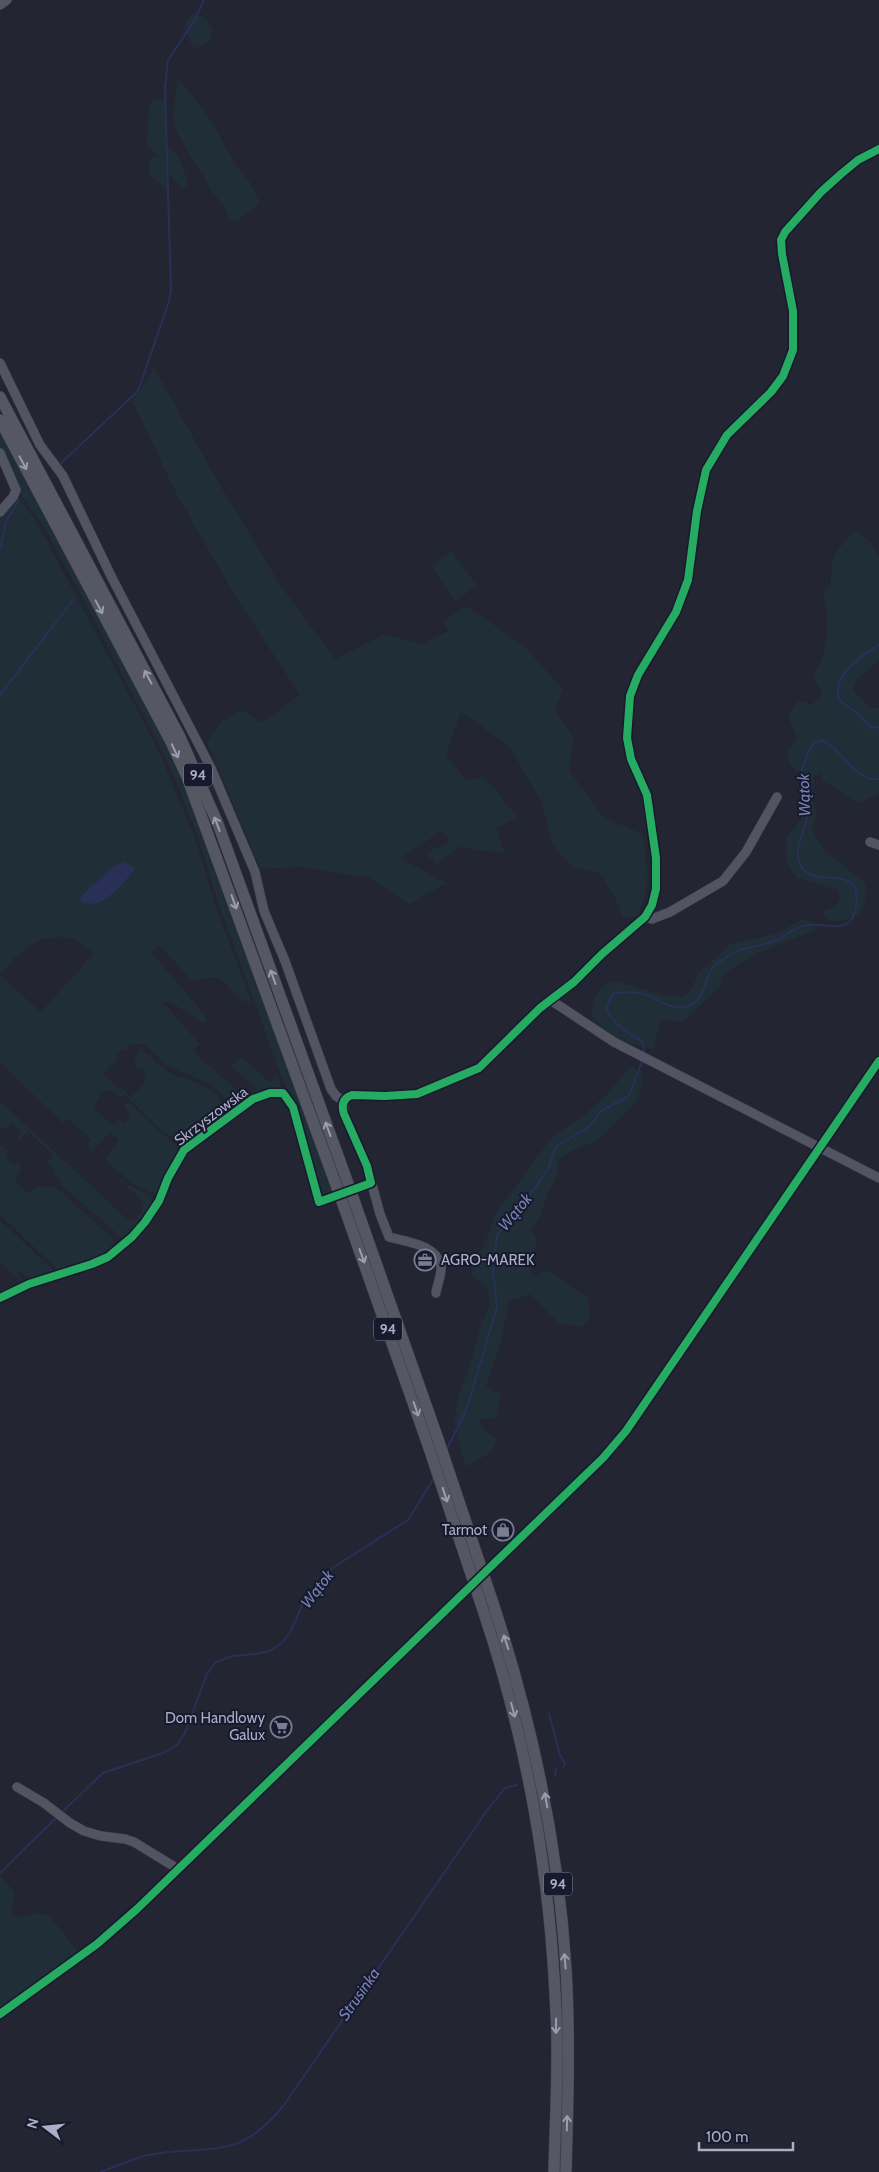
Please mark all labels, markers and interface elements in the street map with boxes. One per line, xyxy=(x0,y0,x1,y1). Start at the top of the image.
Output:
one-way arrow xyxy=(18,456,28,471)
one-way arrow xyxy=(95,599,104,614)
one-way arrow xyxy=(143,670,152,685)
one-way arrow xyxy=(171,743,180,758)
road number: 94 xyxy=(184,764,212,786)
water label: Wątok xyxy=(794,772,814,817)
one-way arrow xyxy=(212,817,222,832)
one-way arrow xyxy=(230,894,239,909)
one-way arrow xyxy=(268,969,277,985)
street label: Skrzyszowska xyxy=(171,1082,252,1149)
one-way arrow xyxy=(323,1122,332,1138)
water label: Wątok xyxy=(494,1189,537,1235)
one-way arrow xyxy=(358,1248,367,1263)
office icon: AGRO-MAREK xyxy=(413,1248,437,1272)
place label: AGRO-MAREK xyxy=(441,1251,535,1269)
road number: 94 xyxy=(374,1318,402,1340)
one-way arrow xyxy=(412,1401,421,1416)
one-way arrow xyxy=(440,1486,450,1502)
shop icon: Tarmot xyxy=(491,1518,515,1542)
place label: Tarmot xyxy=(442,1521,487,1539)
water label: Wątok xyxy=(297,1565,338,1612)
one-way arrow xyxy=(500,1635,510,1651)
one-way arrow xyxy=(509,1701,518,1717)
place label: Dom Handlowy Galux xyxy=(165,1709,265,1744)
supermarket icon: Dom Handlowy Galux xyxy=(269,1715,293,1739)
one-way arrow xyxy=(540,1792,550,1808)
road number: 94 xyxy=(544,1872,572,1896)
one-way arrow xyxy=(561,1953,570,1969)
water label: Strusinka xyxy=(334,1964,384,2024)
one-way arrow xyxy=(551,2018,561,2034)
north arrow xyxy=(20,2102,70,2152)
text: N xyxy=(22,2116,43,2131)
one-way arrow xyxy=(562,2116,572,2132)
scale bar xyxy=(699,2120,793,2152)
text: 100 m xyxy=(706,2128,748,2146)

